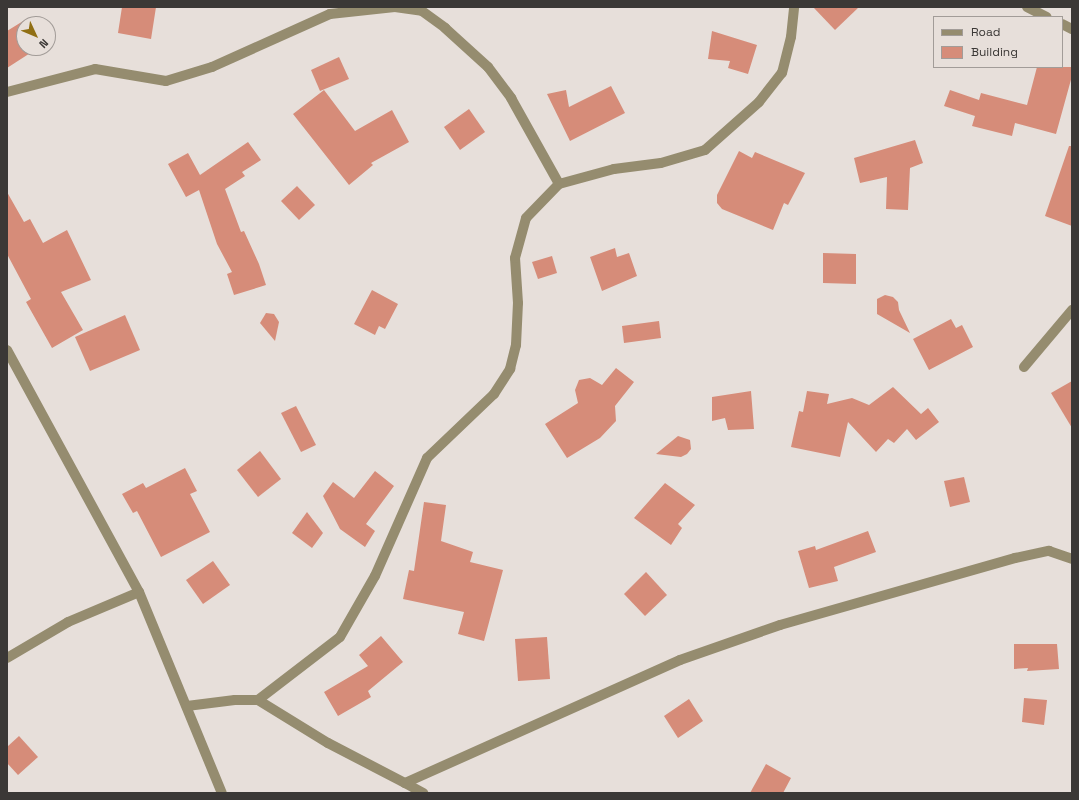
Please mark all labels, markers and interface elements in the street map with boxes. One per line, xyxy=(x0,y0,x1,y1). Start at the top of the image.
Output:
north arrow xyxy=(16,16,56,56)
legend xyxy=(933,16,1063,68)
text: Road xyxy=(971,24,1000,40)
text: N xyxy=(36,36,52,51)
text: Building xyxy=(971,44,1018,60)

